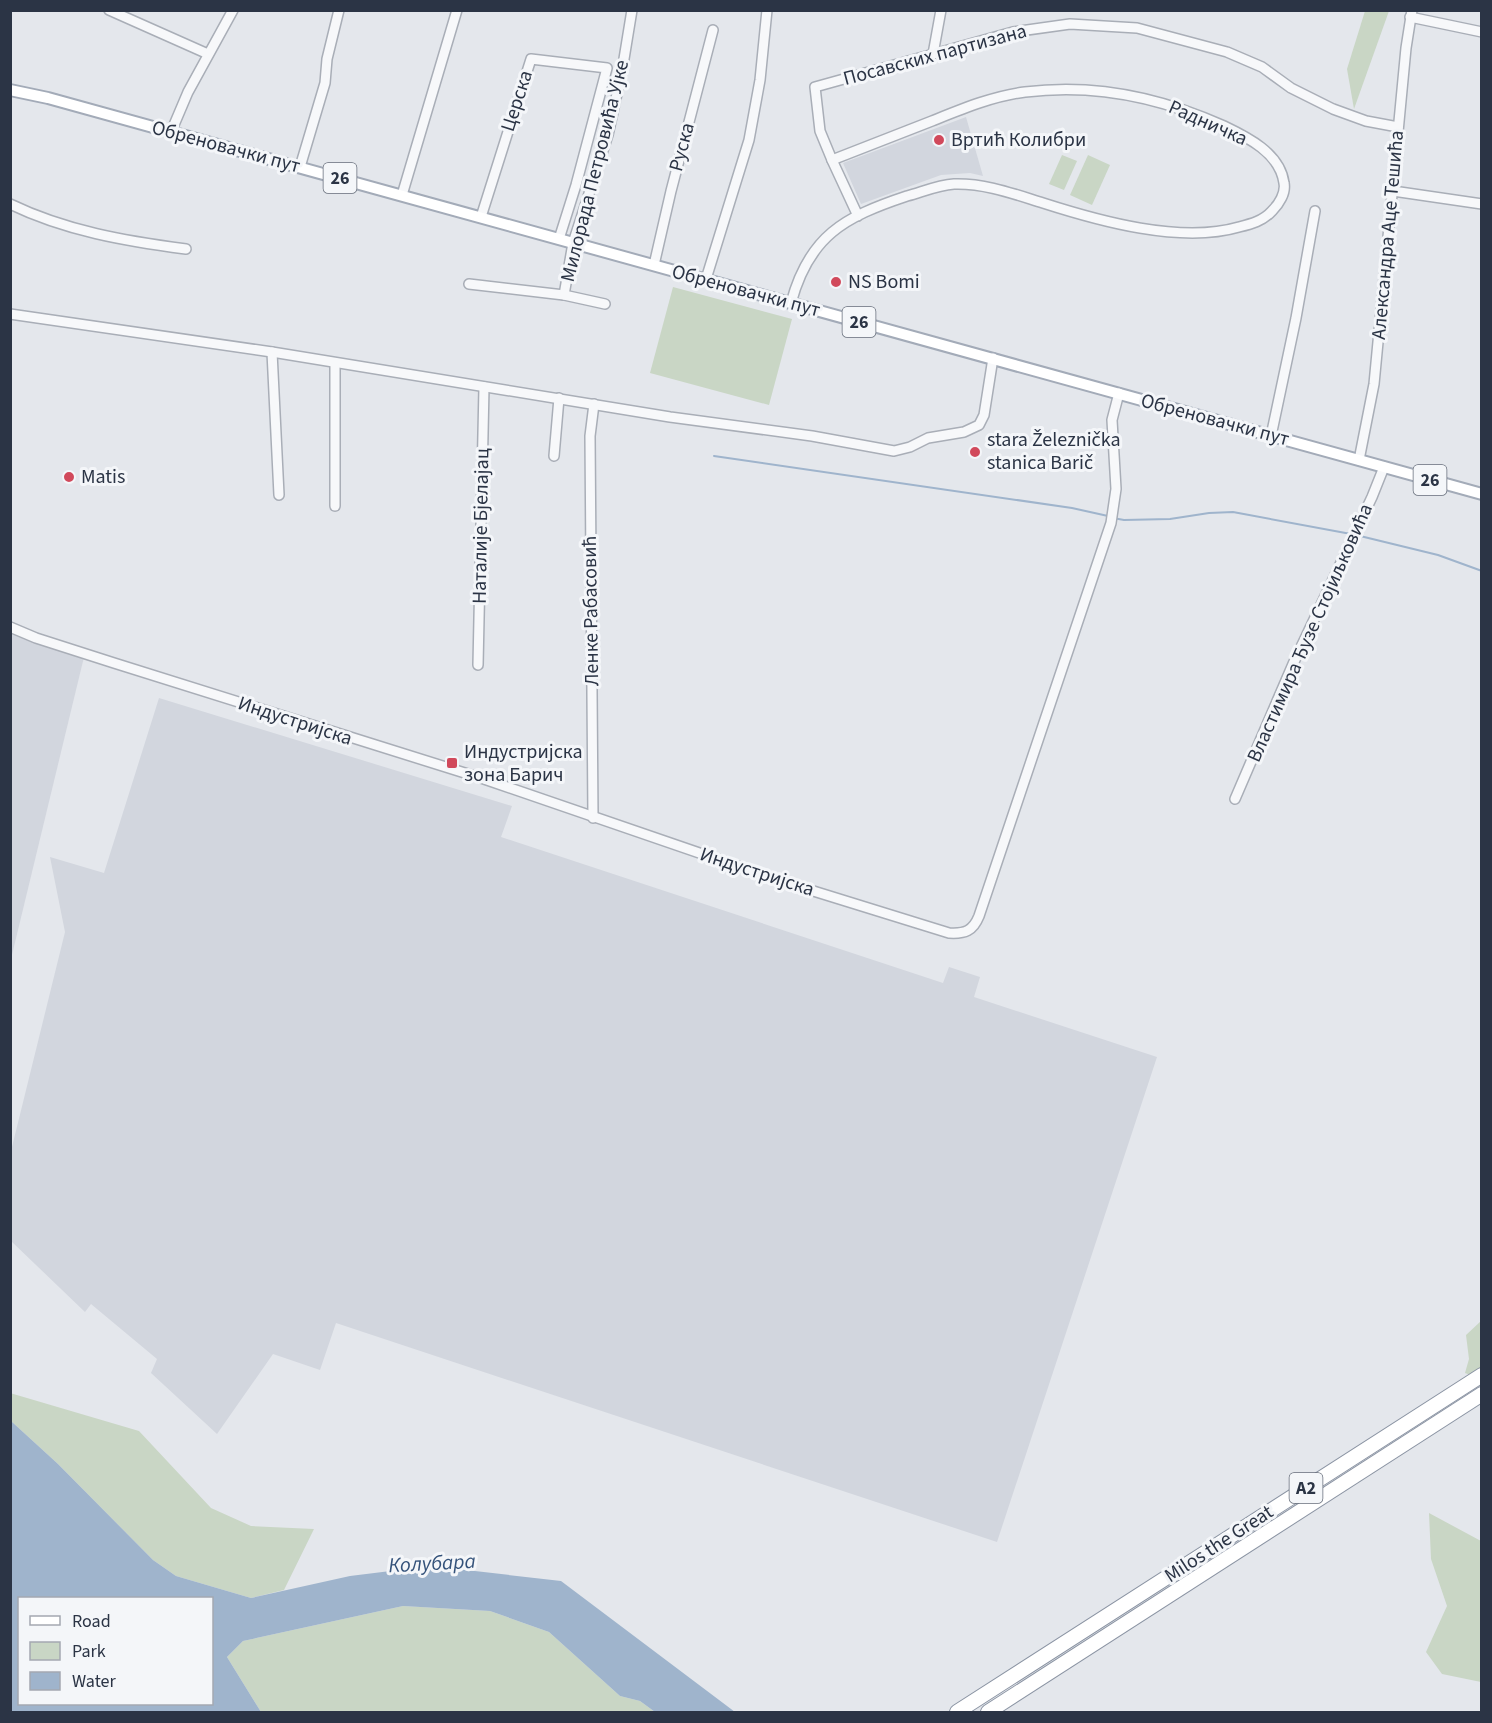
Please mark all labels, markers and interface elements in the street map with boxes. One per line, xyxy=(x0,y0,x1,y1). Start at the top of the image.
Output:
street label: Посавских партизана xyxy=(840,17,1030,93)
street label: Милорада Петровића Ујке xyxy=(554,57,636,285)
street label: Церска xyxy=(494,67,540,135)
street label: Радничка xyxy=(1164,93,1252,153)
street label: Обреновачки пут xyxy=(149,114,303,180)
street label: Руска xyxy=(662,119,702,175)
place label: Вртић Колибри xyxy=(951,126,1086,154)
street label: Александра Аце Тешића xyxy=(1365,129,1411,341)
marker: Вртић Колибри xyxy=(932,133,946,147)
road number: 26 xyxy=(324,163,356,193)
street label: Обреновачки пут xyxy=(669,258,823,324)
place label: NS Bomi xyxy=(848,268,920,296)
marker: NS Bomi xyxy=(829,275,843,289)
road number: 26 xyxy=(842,307,876,337)
street label: Обреновачки пут xyxy=(1138,387,1292,453)
place label: stara Železnička stanica Barič xyxy=(987,426,1121,477)
marker: stara Železnička stanica Barič xyxy=(968,445,982,459)
street label: Наталије Бјелајац xyxy=(466,448,496,604)
place label: Matis xyxy=(81,463,125,491)
road number: 26 xyxy=(1414,465,1446,495)
marker: Matis xyxy=(62,470,76,484)
street label: Властимира Ђузе Стојиљковића xyxy=(1240,499,1380,767)
street label: Ленке Рабасовић xyxy=(576,536,606,686)
street label: Индустријска xyxy=(234,689,356,753)
place label: Индустријска зона Барич xyxy=(464,738,583,789)
marker: Индустријска зона Барич xyxy=(445,756,459,770)
street label: Индустријска xyxy=(696,840,818,904)
road number: A2 xyxy=(1290,1473,1322,1503)
street label: Milos the Great xyxy=(1159,1498,1279,1590)
water label: Колубара xyxy=(388,1546,476,1580)
legend xyxy=(18,1597,213,1705)
text: Road xyxy=(72,1609,111,1634)
text: Park xyxy=(72,1639,106,1664)
text: Water xyxy=(72,1669,116,1694)

